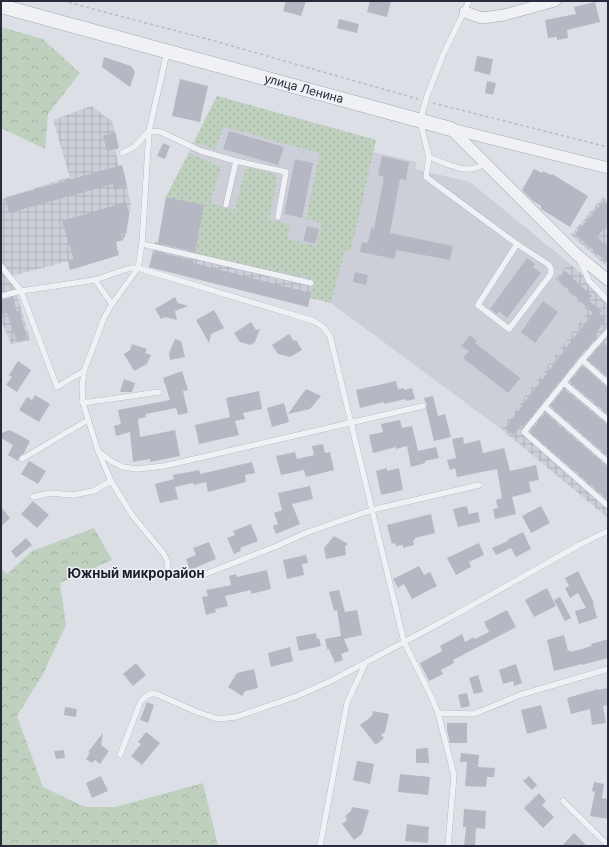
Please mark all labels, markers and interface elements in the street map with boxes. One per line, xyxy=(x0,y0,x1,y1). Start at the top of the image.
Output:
street label: улица Ленина xyxy=(263,70,345,106)
district label: Южный микрорайон xyxy=(68,565,204,581)

